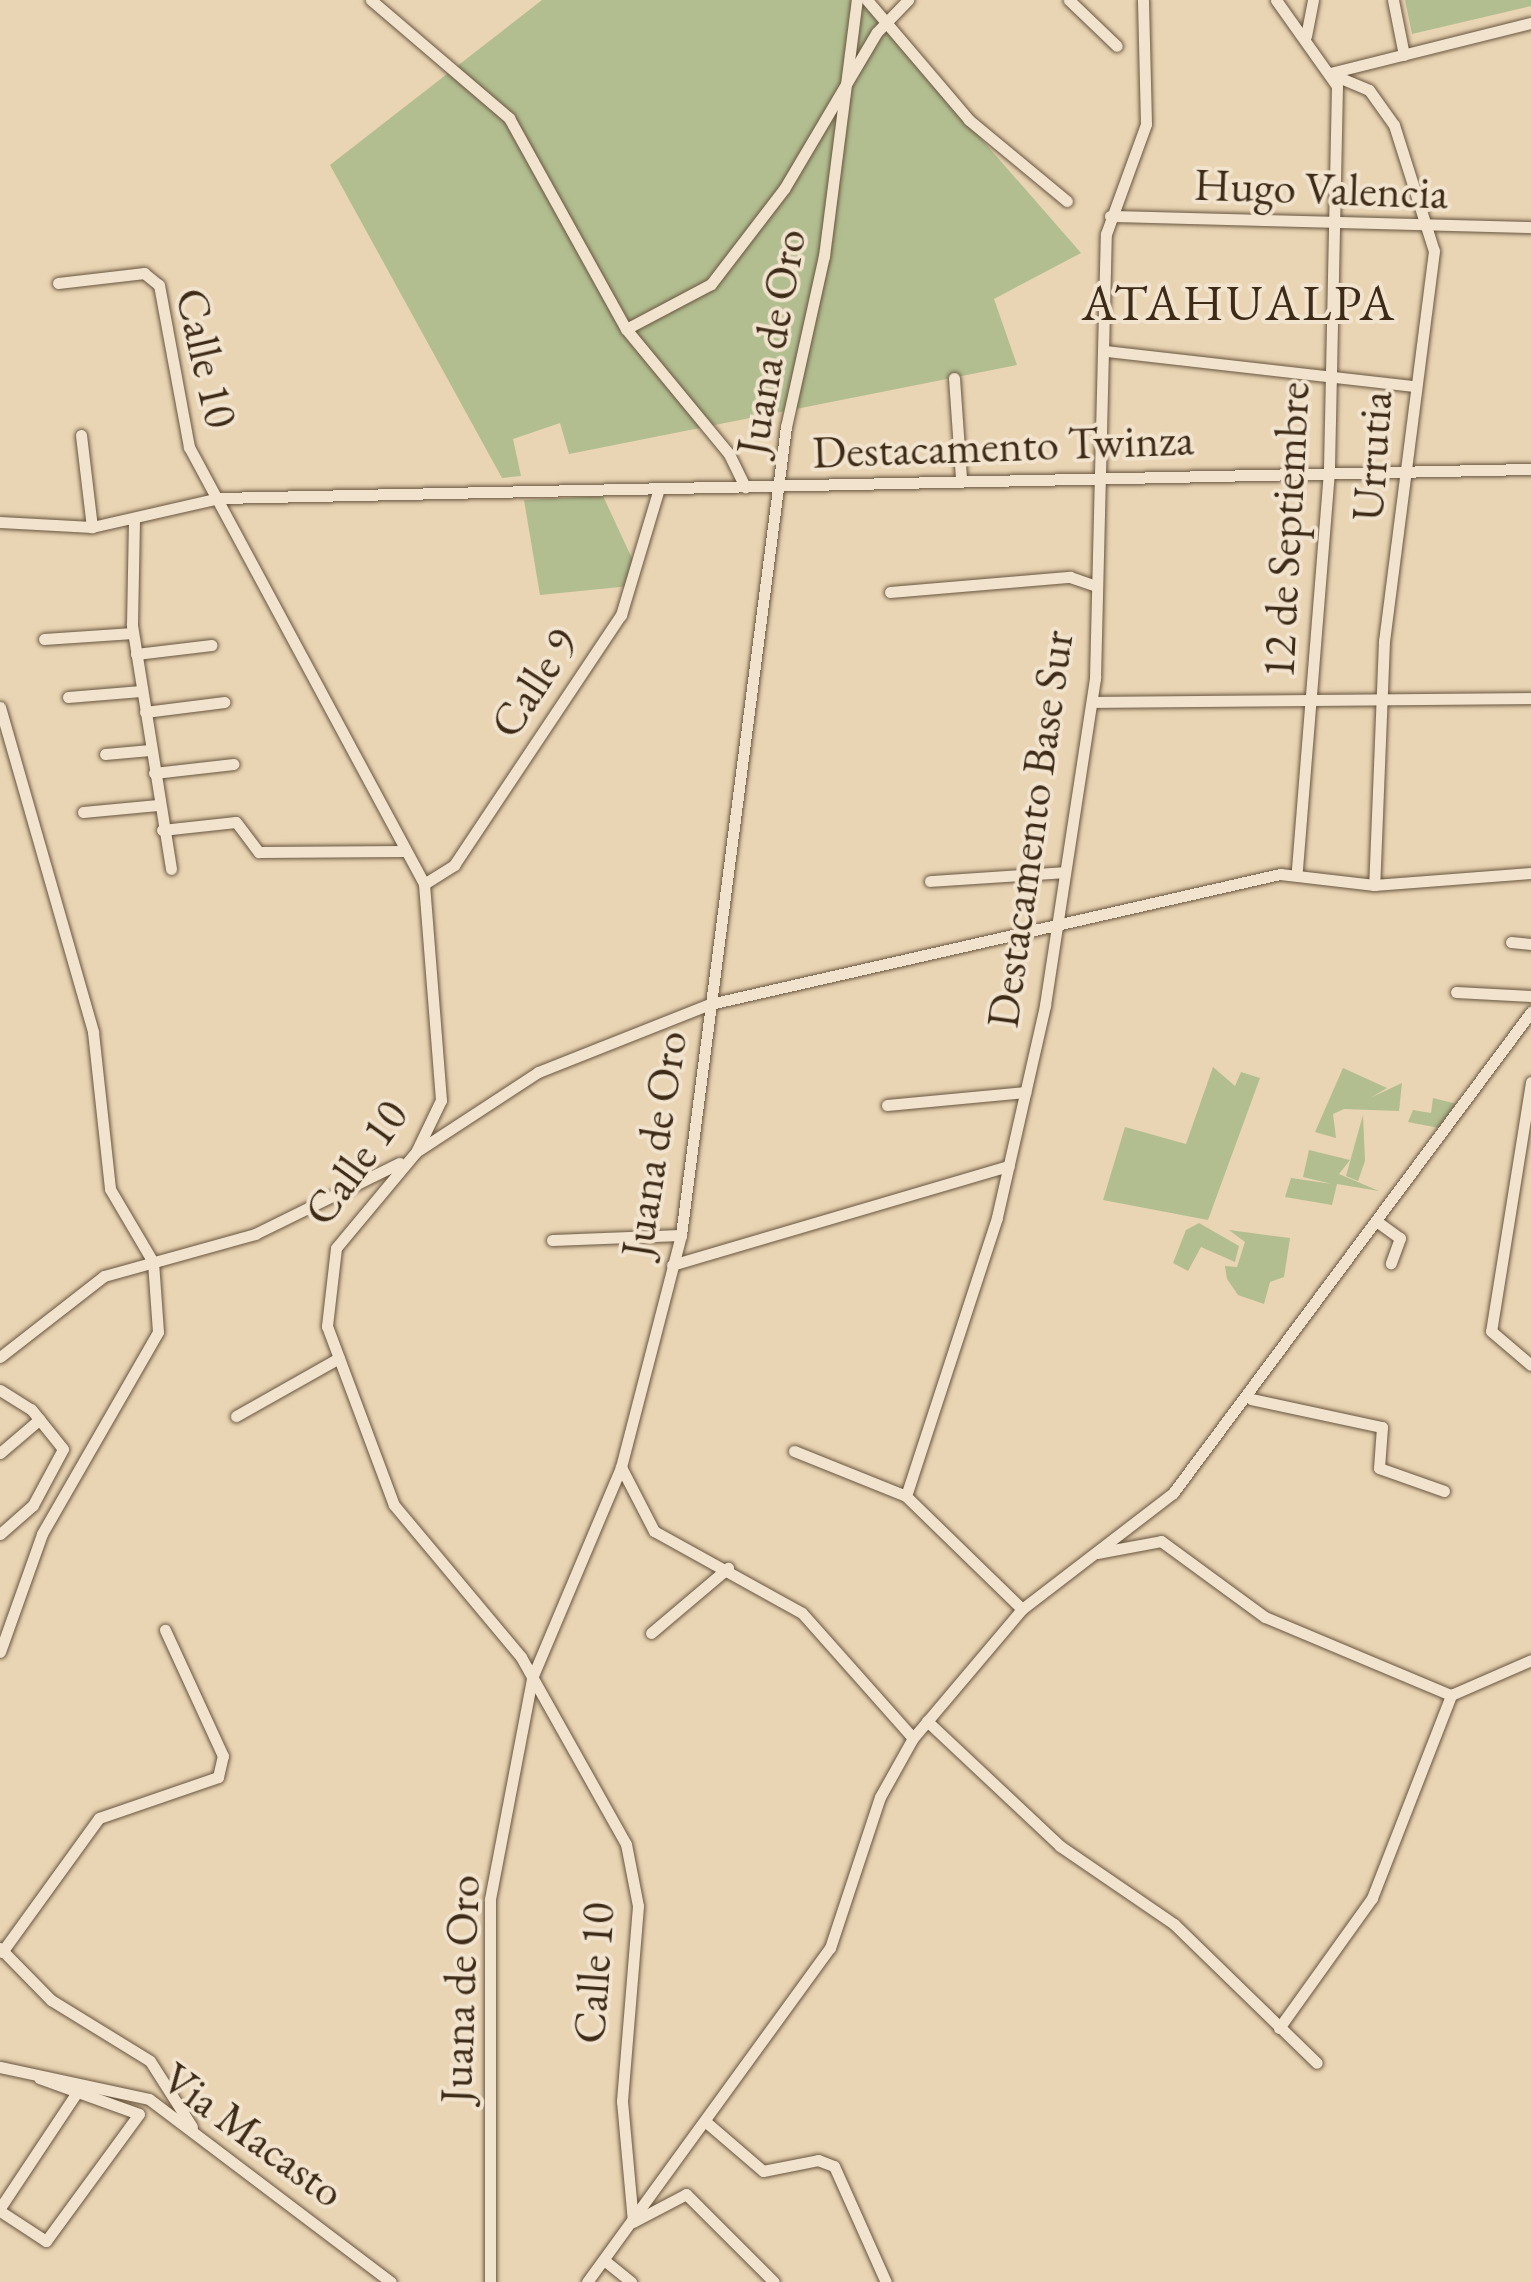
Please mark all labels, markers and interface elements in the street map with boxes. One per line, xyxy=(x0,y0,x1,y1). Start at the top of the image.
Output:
street label: Hugo Valencia xyxy=(1193,158,1449,220)
street label: Juana de Oro xyxy=(725,225,817,459)
district label: ATAHUALPA xyxy=(1081,273,1397,333)
street label: Calle 10 xyxy=(164,283,248,433)
street label: 12 de Septiembre xyxy=(1251,380,1321,680)
street label: Urrutia xyxy=(1341,389,1403,523)
street label: Destacamento Twinza xyxy=(811,412,1195,480)
street label: Calle 9 xyxy=(479,618,589,748)
street label: Destacamento Base Sur xyxy=(975,627,1085,1031)
street label: Juana de Oro xyxy=(609,1027,699,1261)
street label: Calle 10 xyxy=(293,1090,419,1236)
street label: Juana de Oro xyxy=(429,1874,491,2104)
street label: Calle 10 xyxy=(562,1901,626,2045)
street label: Via Macasto xyxy=(152,2051,354,2219)

